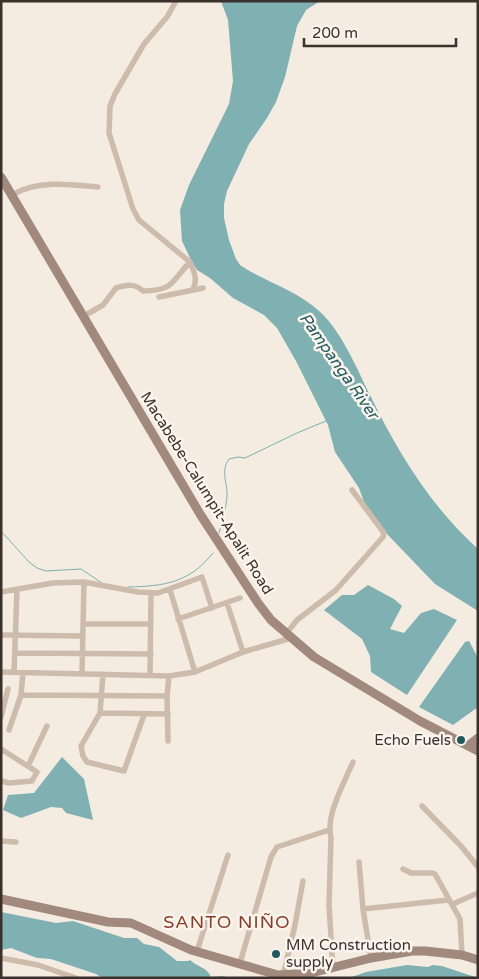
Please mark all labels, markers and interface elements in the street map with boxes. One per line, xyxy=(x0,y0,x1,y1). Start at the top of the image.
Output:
scale bar xyxy=(304,15,456,47)
text: 200 m xyxy=(312,24,358,42)
water label: Pampanga River xyxy=(295,309,384,424)
street label: Macabebe-Calumpit-Apalit Road xyxy=(137,388,277,598)
place label: Echo Fuels xyxy=(374,731,451,749)
marker: Echo Fuels xyxy=(455,734,467,746)
district label: SANTO NIÑO xyxy=(163,911,291,933)
place label: MM Construction supply xyxy=(286,936,411,971)
marker: MM Construction supply xyxy=(270,948,282,960)

